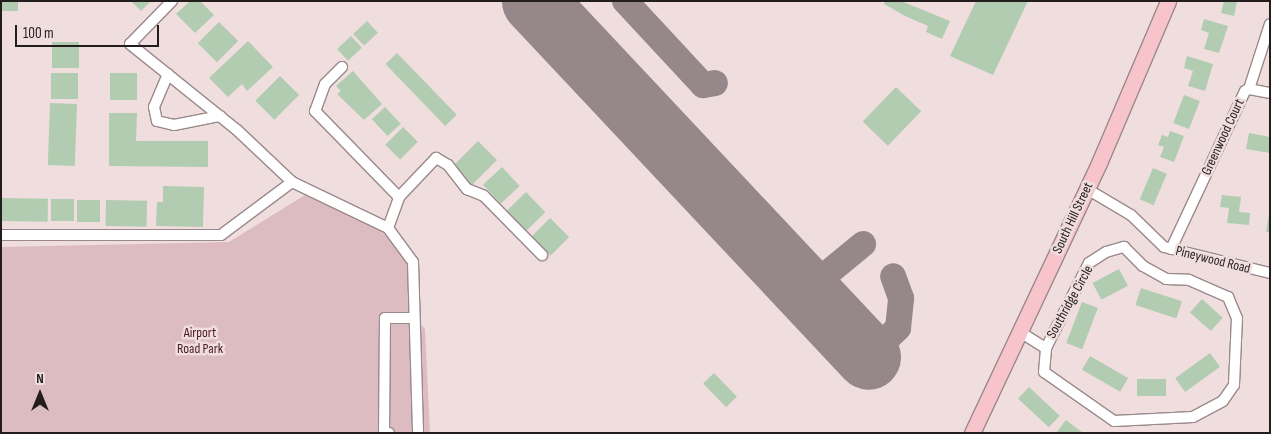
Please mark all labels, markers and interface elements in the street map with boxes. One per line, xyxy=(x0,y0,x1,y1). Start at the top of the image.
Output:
scale bar xyxy=(18,15,161,47)
text: 100 m xyxy=(23,24,54,43)
street label: Greenwood Court xyxy=(1198,96,1248,178)
street label: South Hill Street xyxy=(1049,180,1097,256)
street label: Pineywood Road xyxy=(1174,243,1252,277)
street label: Southridge Circle xyxy=(1043,263,1097,341)
park label: Airport Road Park xyxy=(177,325,223,358)
north arrow xyxy=(15,369,65,419)
text: N xyxy=(36,370,44,387)

